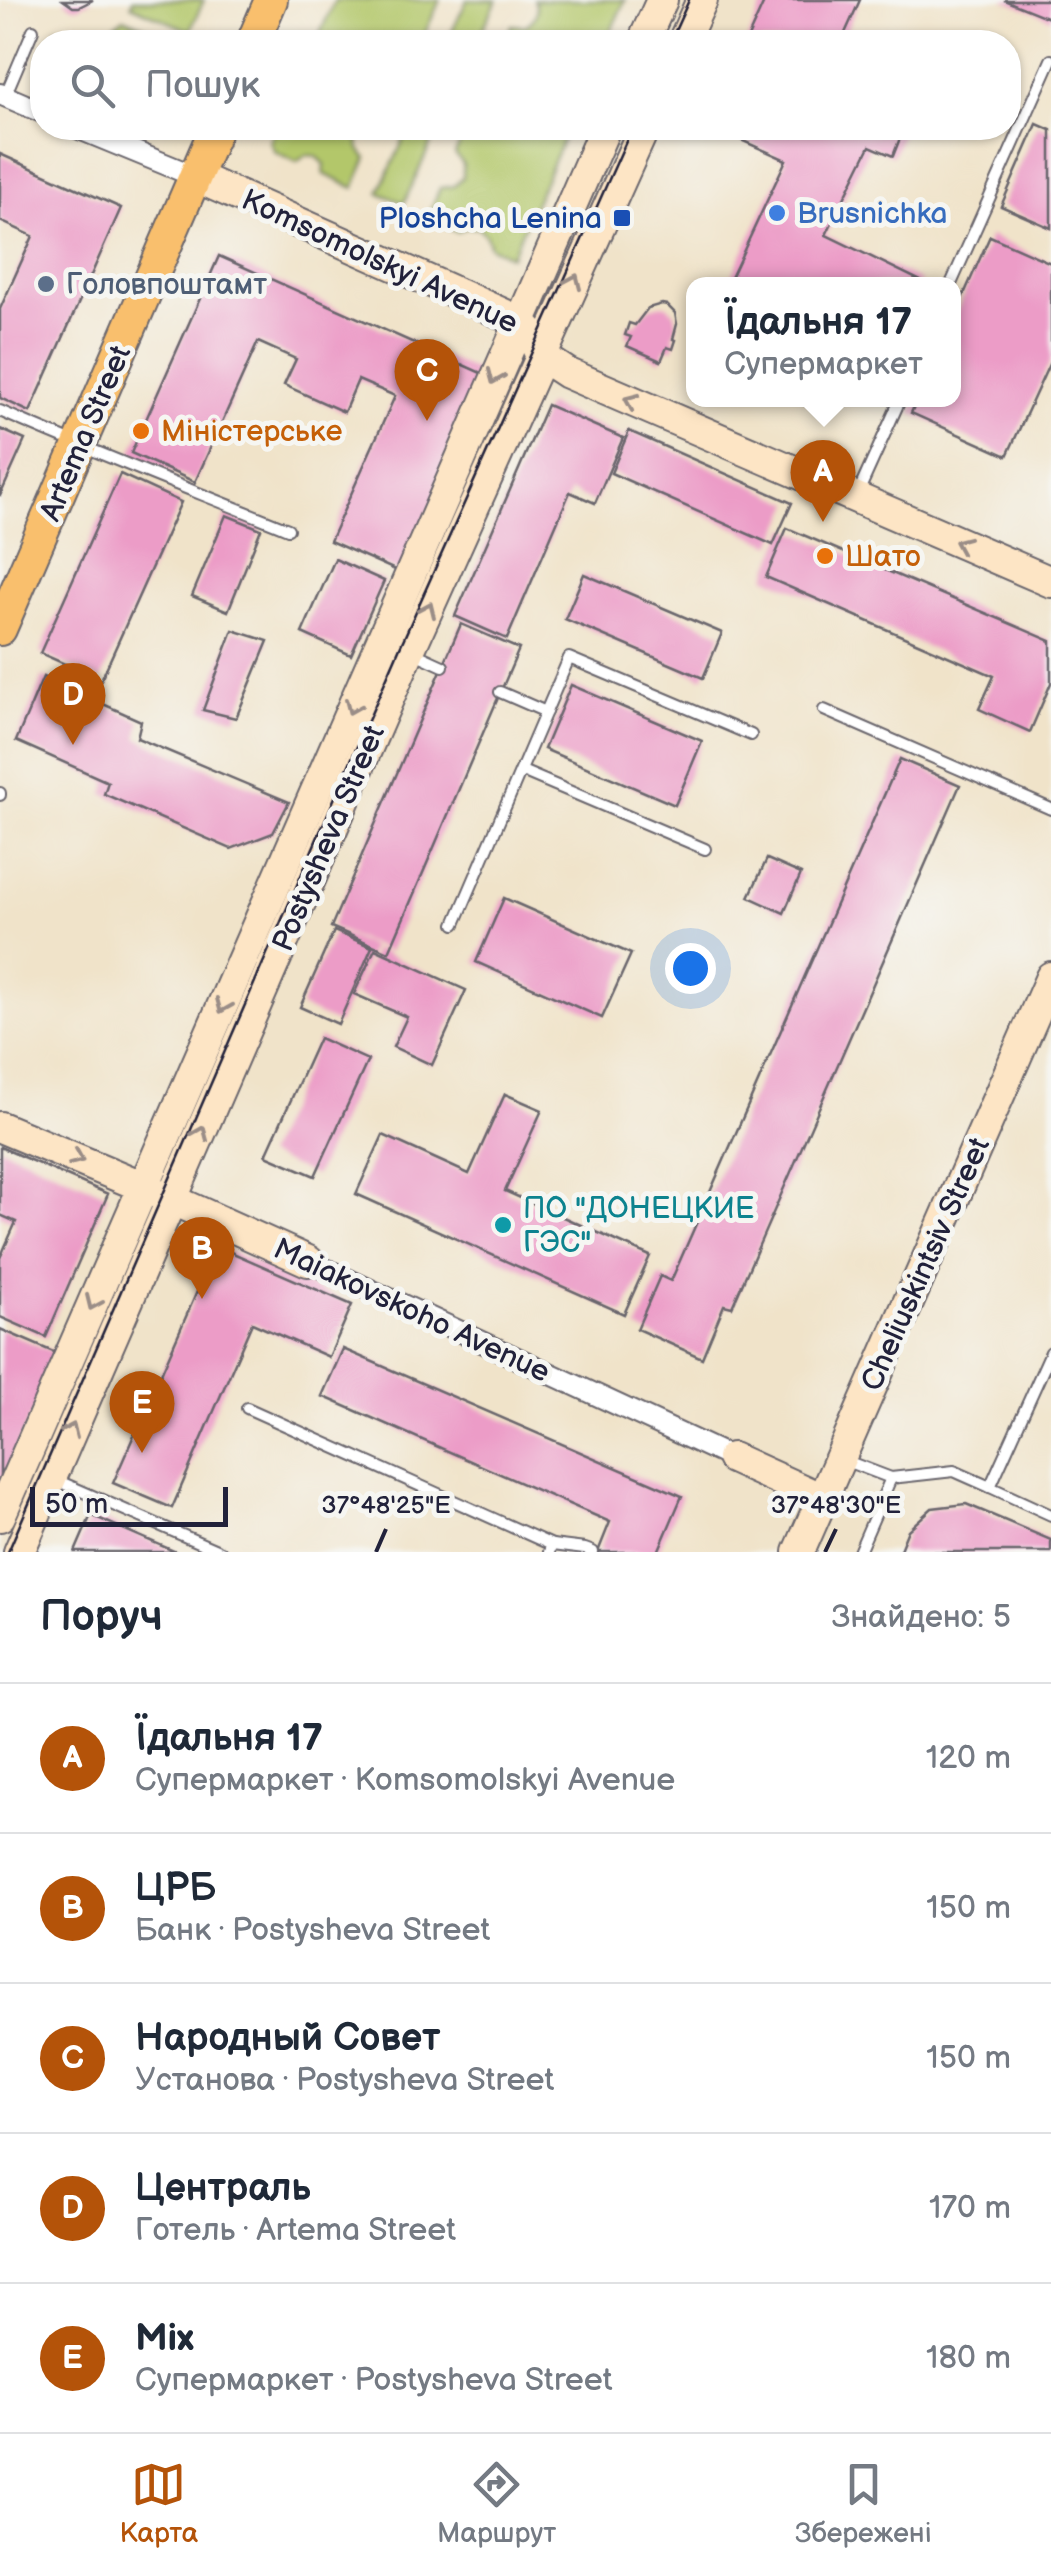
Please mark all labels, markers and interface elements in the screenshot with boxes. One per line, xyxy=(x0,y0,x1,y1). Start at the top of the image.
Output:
search box xyxy=(30,30,1021,140)
icon: search xyxy=(65,58,120,113)
text: Пошук xyxy=(145,63,260,108)
street label: Komsomolskyi Avenue xyxy=(236,182,523,342)
place label: Brusnichka xyxy=(797,196,948,232)
place label: Ploshcha Lenina xyxy=(379,201,602,237)
marker: Brusnichka xyxy=(766,202,788,224)
marker: Ploshcha Lenina xyxy=(611,207,633,229)
place label: Головпоштамт xyxy=(66,267,267,303)
marker: Головпоштамт xyxy=(35,273,57,295)
one-way arrow xyxy=(562,273,582,291)
popup xyxy=(686,277,961,407)
text: Їдальня 17 xyxy=(724,300,912,345)
pin: C xyxy=(394,338,460,421)
street label: Artema Street xyxy=(33,340,139,527)
text: Супермаркет xyxy=(724,345,923,384)
one-way arrow xyxy=(487,367,507,385)
one-way arrow xyxy=(623,393,641,413)
place label: Міністерське xyxy=(161,414,342,450)
marker: Міністерське xyxy=(130,420,152,442)
pin: A xyxy=(790,440,856,522)
one-way arrow xyxy=(953,536,971,556)
place label: Шато xyxy=(845,539,921,575)
marker: Шато xyxy=(814,545,836,567)
one-way arrow xyxy=(416,601,436,619)
pin: D xyxy=(40,662,106,745)
one-way arrow xyxy=(344,697,364,715)
street label: Postysheva Street xyxy=(265,720,393,957)
your location xyxy=(665,943,716,994)
one-way arrow xyxy=(215,995,235,1013)
one-way arrow xyxy=(189,1125,209,1143)
street label: Cheliuskintsiv Street xyxy=(854,1132,998,1397)
one-way arrow xyxy=(67,1147,84,1167)
place label: ПО "ДОНЕЦКИЕ ГЭС" xyxy=(523,1191,755,1261)
marker: ПО "ДОНЕЦКИЕ ГЭС" xyxy=(492,1214,514,1236)
pin: B xyxy=(170,1216,234,1299)
street label: Maiakovskoho Avenue xyxy=(268,1231,555,1391)
one-way arrow xyxy=(85,1293,105,1311)
pin: E xyxy=(110,1370,174,1453)
one-way arrow xyxy=(59,1422,79,1440)
scale bar xyxy=(30,1482,228,1526)
text: 50 m xyxy=(45,1488,108,1521)
text: 37°48'25"E xyxy=(321,1490,451,1521)
text: 37°48'30"E xyxy=(771,1490,901,1521)
text: Поруч xyxy=(40,1592,163,1643)
text: Знайдено: 5 xyxy=(831,1598,1011,1637)
text: Їдальня 17 xyxy=(135,1716,323,1761)
text: A xyxy=(63,1739,82,1778)
text: 120 m xyxy=(926,1739,1011,1778)
text: Супермаркет · Komsomolskyi Avenue xyxy=(135,1761,675,1800)
text: ЦРБ xyxy=(135,1866,216,1911)
text: B xyxy=(61,1889,84,1928)
text: 150 m xyxy=(926,1889,1011,1928)
text: Банк · Postysheva Street xyxy=(135,1911,490,1950)
text: Народный Совет xyxy=(135,2016,440,2061)
text: C xyxy=(61,2039,84,2078)
text: 150 m xyxy=(926,2039,1011,2078)
text: Установа · Postysheva Street xyxy=(135,2061,554,2100)
text: Централь xyxy=(135,2166,311,2211)
text: D xyxy=(61,2189,84,2228)
text: 170 m xyxy=(929,2189,1011,2228)
text: Готель · Artema Street xyxy=(135,2211,456,2250)
text: Mix xyxy=(135,2316,194,2361)
text: E xyxy=(62,2339,83,2378)
text: 180 m xyxy=(926,2339,1011,2378)
text: Супермаркет · Postysheva Street xyxy=(135,2361,613,2400)
tab: Карта xyxy=(119,2457,198,2550)
tab: Маршрут xyxy=(437,2457,556,2550)
tab: Збережені xyxy=(795,2457,932,2550)

